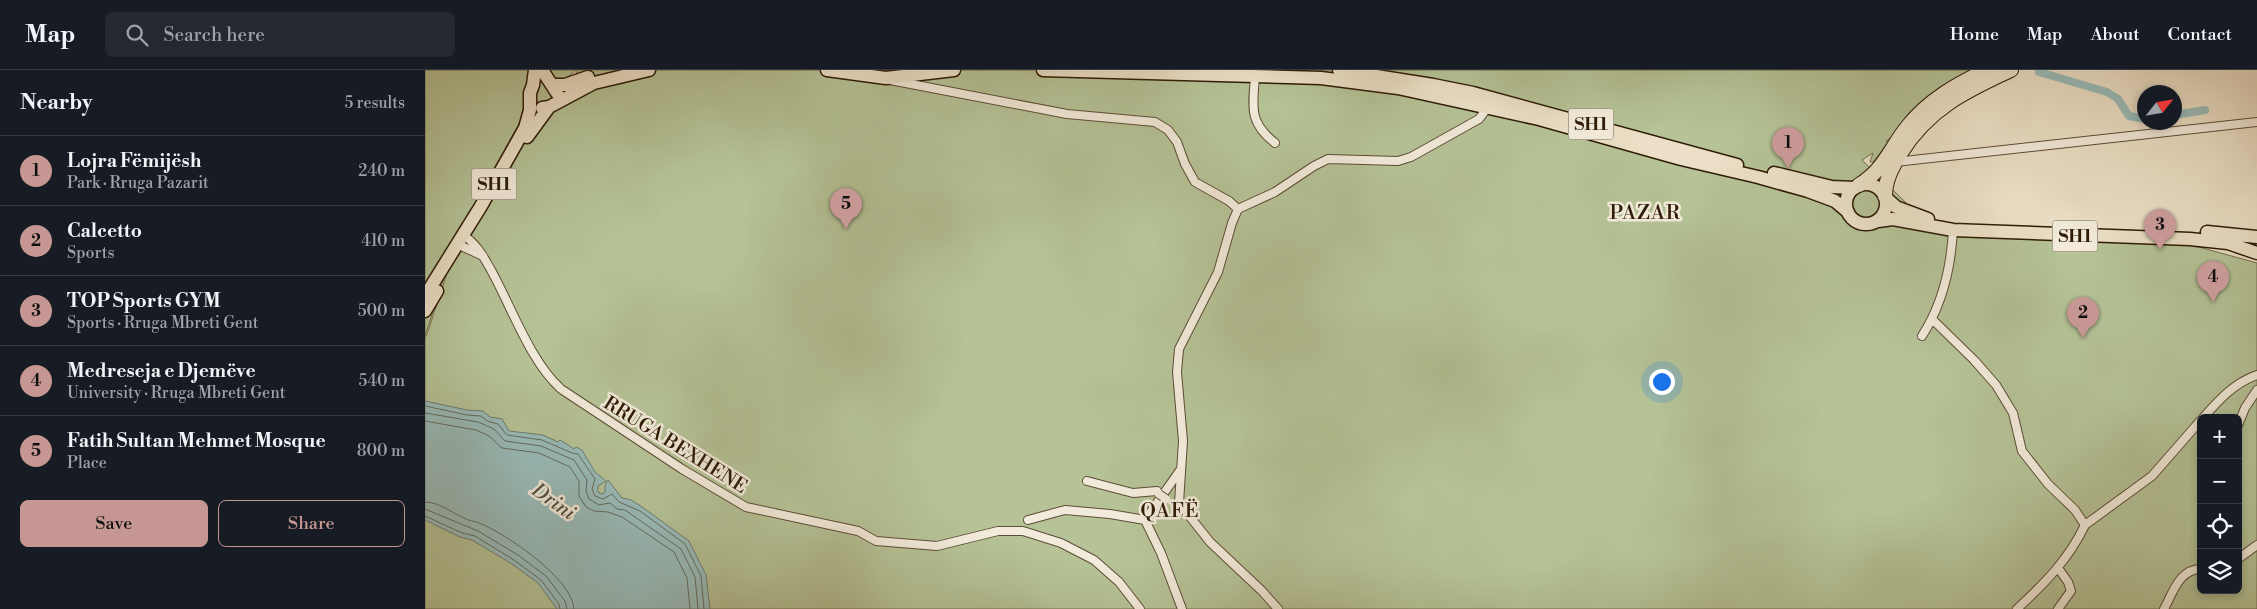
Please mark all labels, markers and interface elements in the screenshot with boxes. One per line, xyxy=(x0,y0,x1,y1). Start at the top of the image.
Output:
search box xyxy=(105,12,455,57)
text: Map xyxy=(25,20,75,50)
icon: search xyxy=(123,21,151,49)
text: Search here xyxy=(163,23,265,47)
text: Home xyxy=(1950,23,1999,46)
text: Map xyxy=(2027,23,2063,46)
text: About xyxy=(2091,23,2140,46)
text: Contact xyxy=(2168,23,2232,46)
north arrow xyxy=(2137,85,2182,130)
text: Nearby xyxy=(20,90,93,116)
text: 5 results xyxy=(344,93,405,113)
road number: SH1 xyxy=(1569,109,1613,140)
pin: 1 xyxy=(1772,127,1804,168)
text: Lojra Fëmijësh xyxy=(67,149,201,173)
text: 1 xyxy=(32,161,40,181)
text: 240 m xyxy=(358,161,405,181)
road number: SH1 xyxy=(471,168,517,200)
text: Park · Rruga Pazarit xyxy=(67,173,209,193)
pin: 5 xyxy=(830,188,862,229)
district label: PAZAR xyxy=(1609,201,1681,226)
pin: 3 xyxy=(2144,209,2176,250)
text: Calcetto xyxy=(67,219,142,243)
road number: SH1 xyxy=(2053,220,2097,252)
text: 2 xyxy=(31,231,41,251)
text: 410 m xyxy=(361,231,405,251)
text: Sports xyxy=(67,243,114,263)
pin: 4 xyxy=(2197,261,2229,302)
text: TOP Sports GYM xyxy=(67,289,221,313)
pin: 2 xyxy=(2067,297,2099,338)
text: 3 xyxy=(31,301,41,321)
text: 500 m xyxy=(358,301,405,321)
text: Sports · Rruga Mbreti Gent xyxy=(67,313,258,333)
text: Medreseja e Djemëve xyxy=(67,359,256,383)
your location xyxy=(1649,369,1675,395)
text: 4 xyxy=(31,371,41,391)
text: 540 m xyxy=(358,371,405,391)
text: University · Rruga Mbreti Gent xyxy=(67,383,285,403)
street label: RRUGA BEXHENE xyxy=(599,391,752,499)
map controls xyxy=(2197,414,2242,594)
button: + xyxy=(2197,414,2242,459)
text: Fatih Sultan Mehmet Mosque xyxy=(67,429,326,453)
text: 5 xyxy=(31,441,41,461)
text: 800 m xyxy=(357,441,405,461)
text: Place xyxy=(67,453,107,473)
button: − xyxy=(2197,459,2242,504)
water label: Drini xyxy=(526,478,580,527)
district label: QAFË xyxy=(1140,498,1200,524)
button: Save xyxy=(20,500,208,547)
button: Share xyxy=(218,500,405,547)
button: locate xyxy=(2197,504,2242,549)
button: layers xyxy=(2197,549,2242,594)

